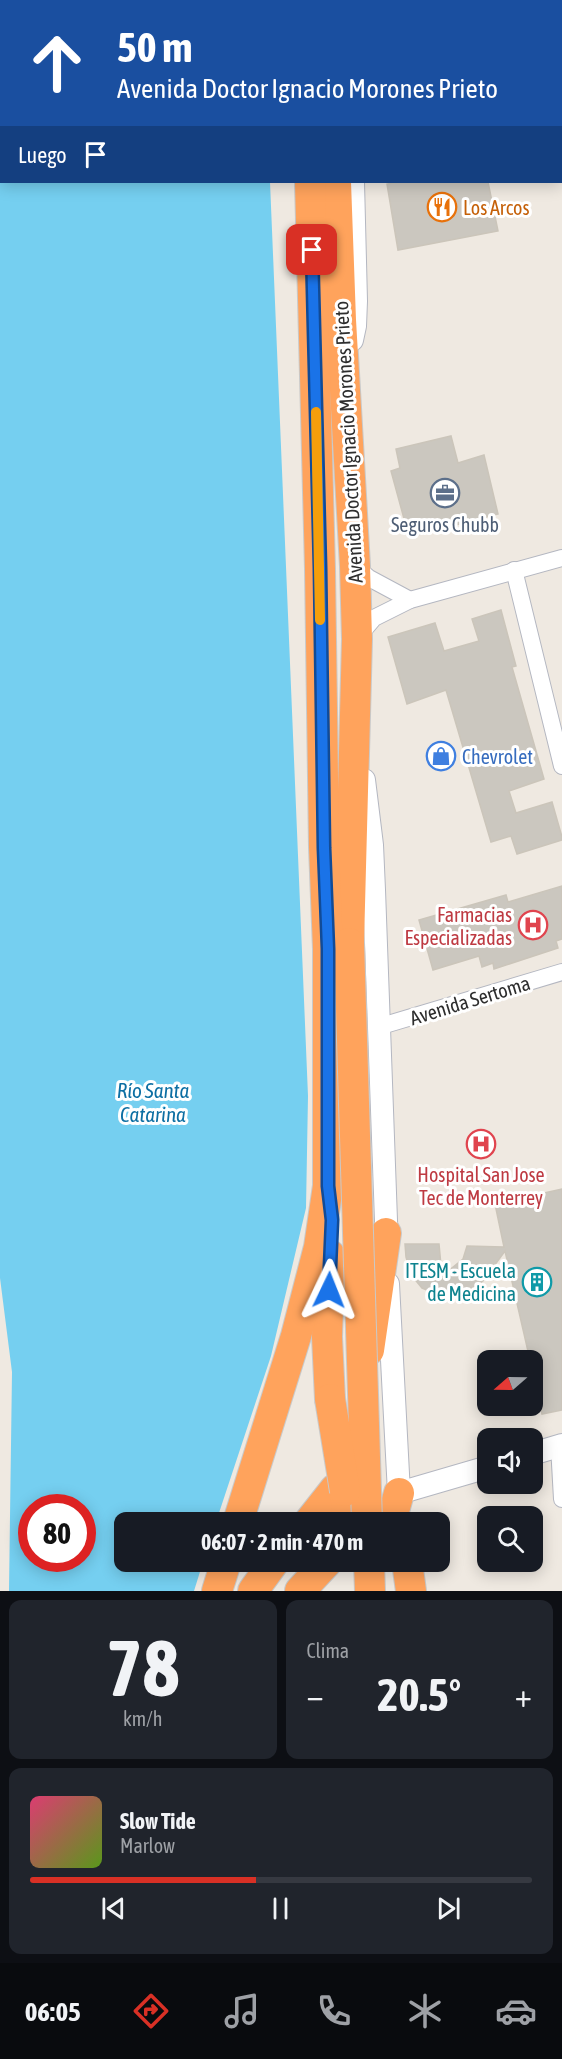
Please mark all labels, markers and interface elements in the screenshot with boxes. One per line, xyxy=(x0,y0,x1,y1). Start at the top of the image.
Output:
text: 50 m xyxy=(117,23,192,71)
icon: ahead xyxy=(18,24,96,102)
text: Avenida Doctor Ignacio Morones Prieto xyxy=(117,73,498,104)
icon: arrive xyxy=(79,138,112,171)
text: Luego xyxy=(18,142,67,168)
restaurant icon: Los Arcos xyxy=(426,191,458,223)
place label: Los Arcos xyxy=(463,196,530,219)
pin xyxy=(286,224,337,275)
icon: arrive xyxy=(295,233,328,266)
street label: Avenida Doctor Ignacio Morones Prieto xyxy=(329,300,367,584)
office icon: Seguros Chubb xyxy=(429,477,461,509)
place label: Seguros Chubb xyxy=(391,513,499,536)
shop icon: Chevrolet xyxy=(425,740,457,772)
place label: Chevrolet xyxy=(462,745,533,768)
place label: Farmacias Especializadas xyxy=(404,903,512,949)
hospital icon: Farmacias Especializadas xyxy=(517,909,549,941)
street label: Avenida Sertoma xyxy=(407,971,533,1029)
water label: Río Santa Catarina xyxy=(117,1078,189,1126)
hospital icon: Hospital San Jose Tec de Monterrey xyxy=(465,1128,497,1160)
place label: Hospital San Jose Tec de Monterrey xyxy=(417,1163,545,1209)
position arrow xyxy=(297,1258,361,1322)
place label: ITESM - Escuela de Medicina xyxy=(405,1259,516,1305)
building icon: ITESM - Escuela de Medicina xyxy=(521,1266,553,1298)
north arrow xyxy=(477,1350,543,1416)
map controls xyxy=(477,1350,543,1572)
button: sound xyxy=(477,1428,543,1494)
speed limit sign: 80 xyxy=(18,1494,96,1572)
button: search xyxy=(477,1506,543,1572)
text: 06:07 · 2 min · 470 m xyxy=(201,1529,363,1555)
text: 78 xyxy=(106,1623,179,1713)
text: Clima xyxy=(307,1639,349,1662)
text: 20.5° xyxy=(377,1669,461,1721)
text: − xyxy=(307,1676,324,1714)
text: + xyxy=(515,1676,532,1714)
text: km/h xyxy=(123,1707,163,1730)
text: Slow Tide xyxy=(120,1808,196,1834)
text: Marlow xyxy=(120,1834,175,1857)
icon: previous xyxy=(97,1892,130,1925)
icon: pause xyxy=(264,1892,297,1925)
icon: next xyxy=(432,1892,465,1925)
icon: directions xyxy=(130,1990,172,2032)
icon: music xyxy=(221,1990,263,2032)
icon: phone xyxy=(313,1990,355,2032)
icon: climate xyxy=(404,1990,446,2032)
icon: car xyxy=(495,1990,537,2032)
text: 06:05 xyxy=(25,1996,81,2027)

